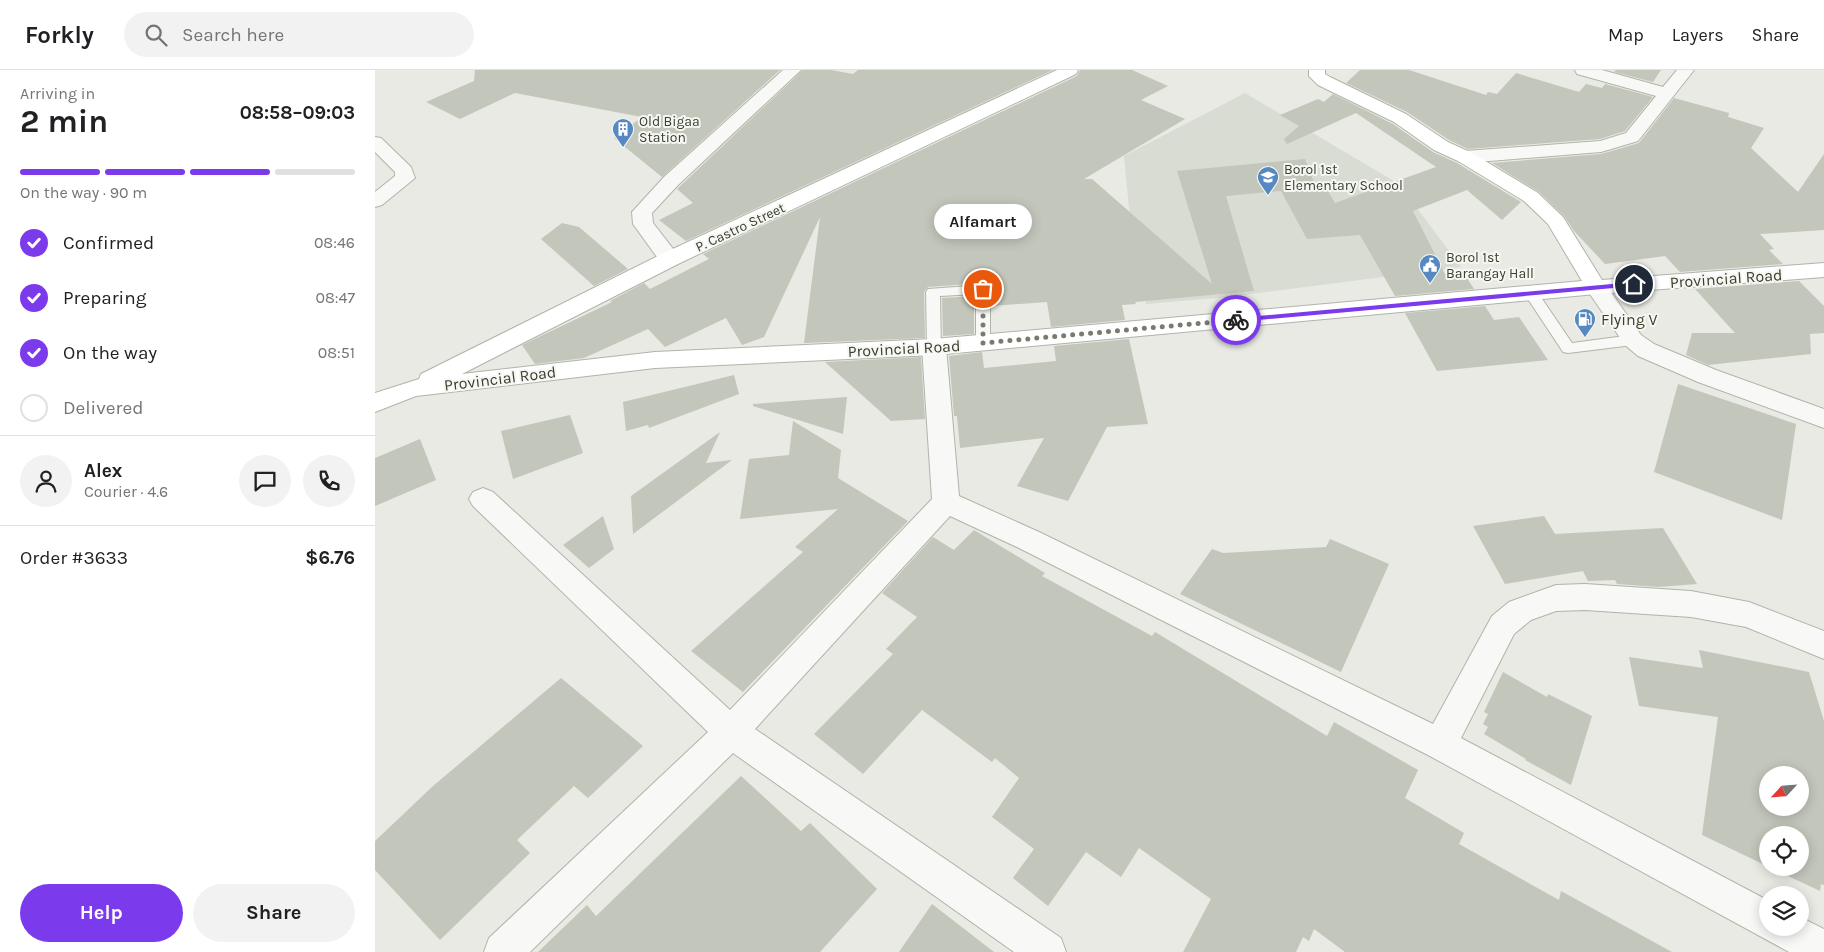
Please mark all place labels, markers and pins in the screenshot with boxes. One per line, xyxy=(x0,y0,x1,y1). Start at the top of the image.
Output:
place label: Old Bigaa Station xyxy=(639,113,700,146)
building icon: Old Bigaa Station xyxy=(611,117,635,148)
place label: Borol 1st Elementary School xyxy=(1284,161,1403,194)
school or university icon: Borol 1st Elementary School xyxy=(1256,165,1280,196)
callout: Alfamart xyxy=(934,204,1032,239)
place label: Borol 1st Barangay Hall xyxy=(1446,249,1534,282)
public building icon: Borol 1st Barangay Hall xyxy=(1418,253,1442,284)
pin xyxy=(1613,263,1655,305)
pin xyxy=(962,268,1004,310)
fuel station icon: Flying V xyxy=(1573,307,1597,338)
place label: Flying V xyxy=(1601,310,1658,329)

